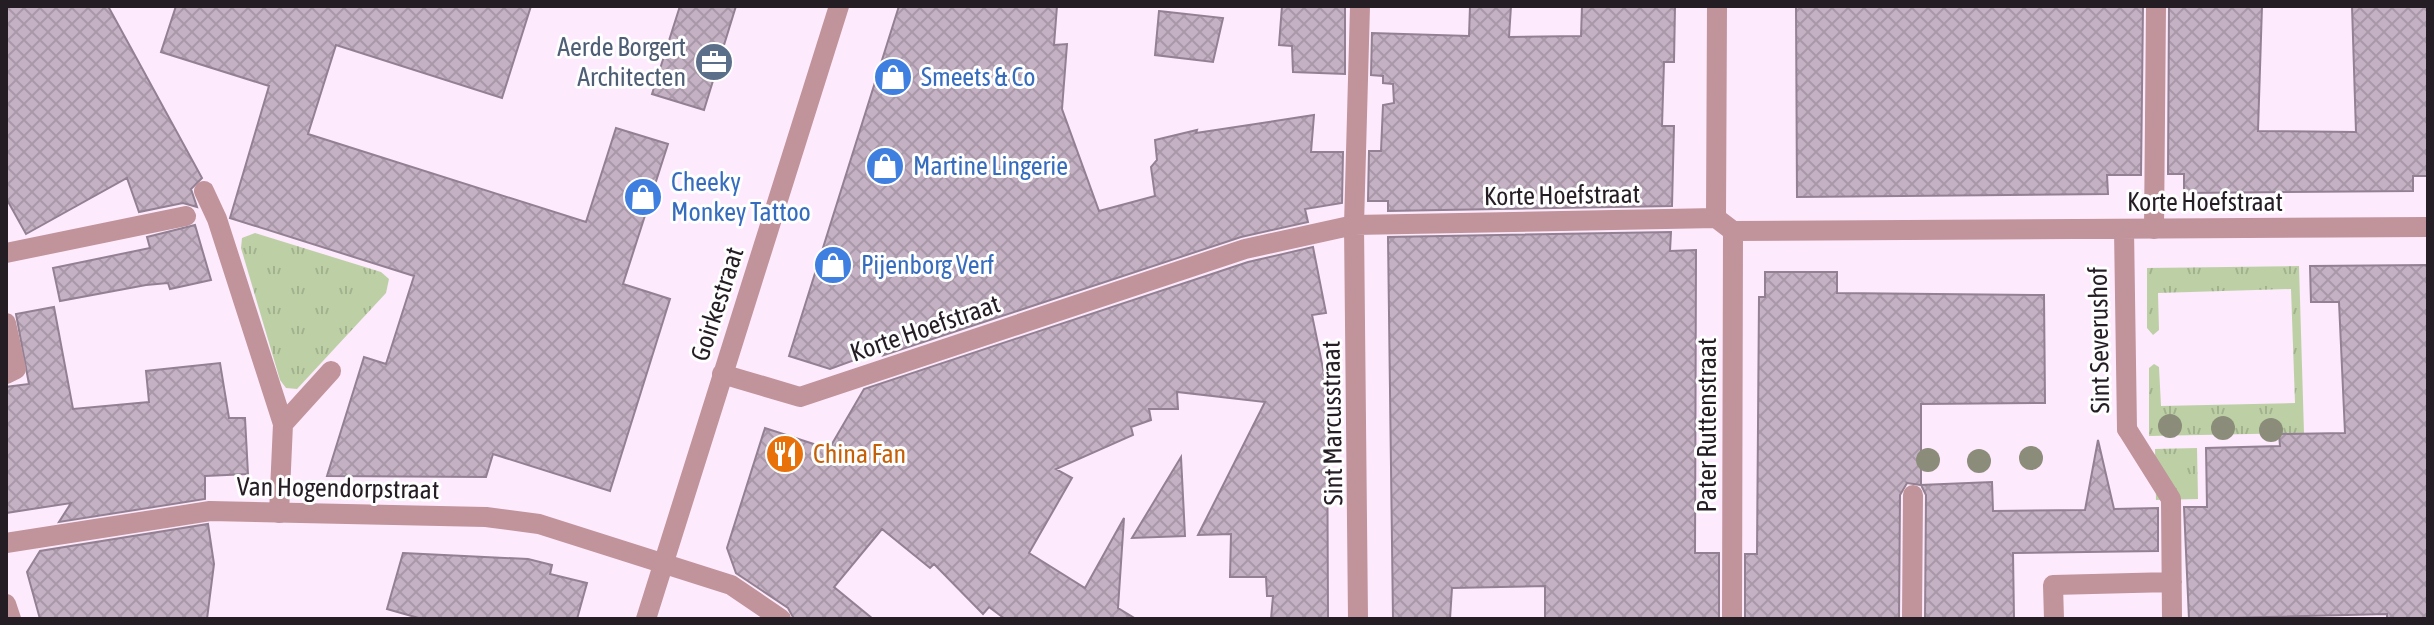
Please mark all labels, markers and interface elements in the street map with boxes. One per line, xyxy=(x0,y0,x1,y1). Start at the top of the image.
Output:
place label: Aerde Borgert Architecten xyxy=(557,32,686,92)
office icon: Aerde Borgert Architecten xyxy=(693,41,735,83)
shop icon: Smeets & Co xyxy=(872,56,914,98)
place label: Smeets & Co xyxy=(921,62,1035,92)
shop icon: Martine Lingerie xyxy=(864,145,906,187)
place label: Martine Lingerie xyxy=(913,151,1068,181)
place label: Cheeky Monkey Tattoo xyxy=(671,167,811,227)
shop icon: Cheeky Monkey Tattoo xyxy=(622,176,664,218)
street label: Korte Hoefstraat xyxy=(1484,179,1640,211)
street label: Korte Hoefstraat xyxy=(2127,187,2283,217)
street label: Goirkestraat xyxy=(685,243,749,365)
shop icon: Pijenborg Verf xyxy=(812,244,854,286)
place label: Pijenborg Verf xyxy=(861,250,994,280)
street label: Sint Severushof xyxy=(2083,266,2115,414)
street label: Korte Hoefstraat xyxy=(846,288,1004,368)
street label: Pater Ruttenstraat xyxy=(1692,338,1722,512)
street label: Sint Marcusstraat xyxy=(1316,340,1348,506)
restaurant icon: China Fan xyxy=(764,433,806,475)
place label: China Fan xyxy=(813,439,906,469)
street label: Van Hogendorpstraat xyxy=(236,471,440,505)

